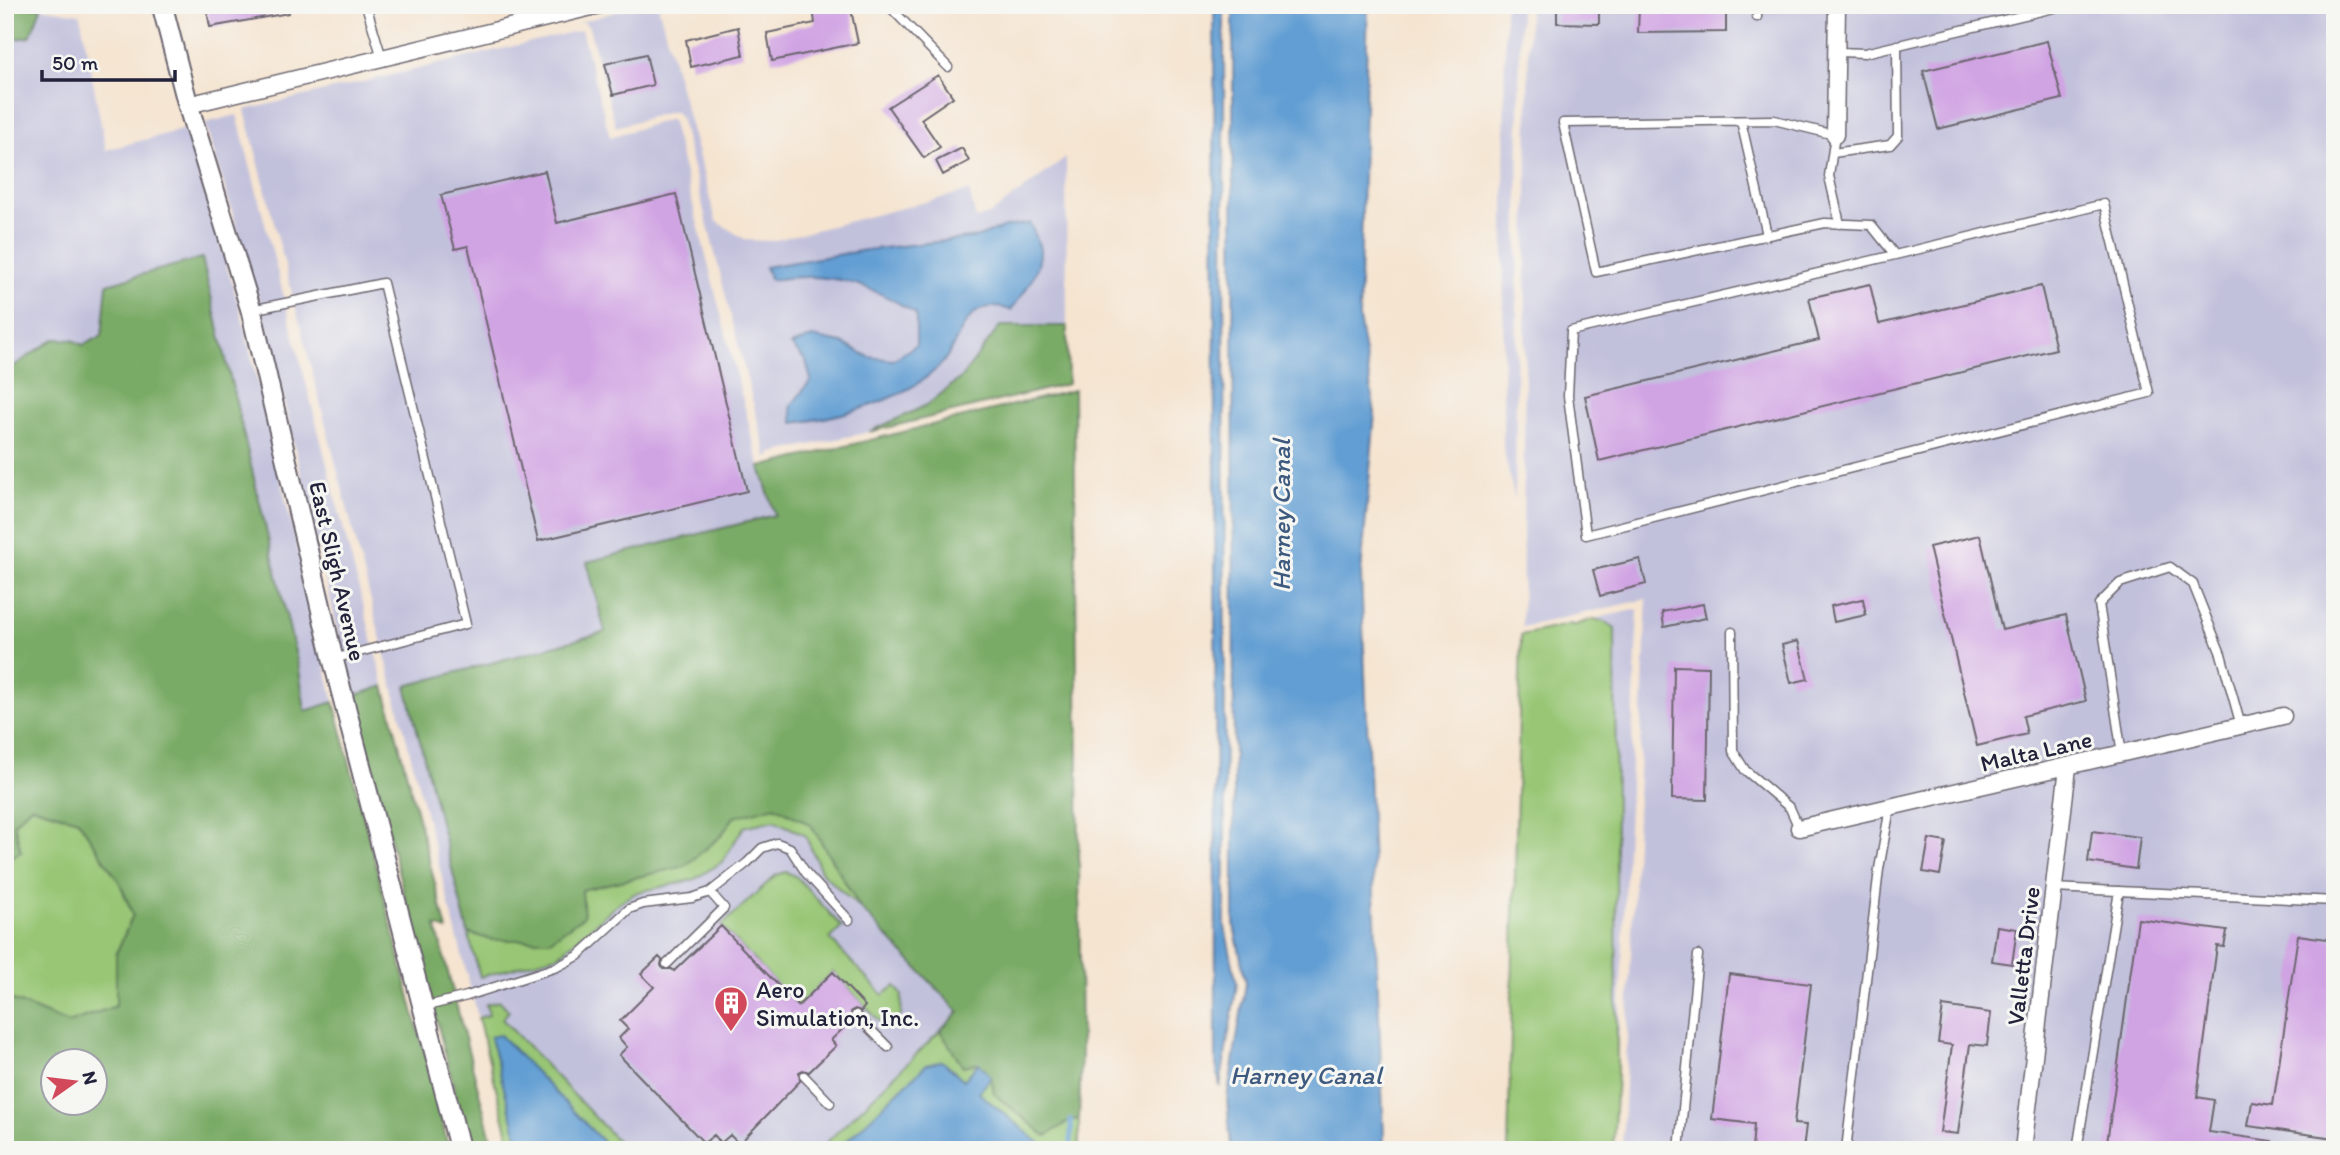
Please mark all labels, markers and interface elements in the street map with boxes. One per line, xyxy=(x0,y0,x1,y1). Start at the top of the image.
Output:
scale bar xyxy=(42,38,175,82)
text: 50 m xyxy=(52,50,99,75)
water label: Harney Canal xyxy=(1265,437,1297,591)
street label: East Sligh Avenue xyxy=(303,478,373,664)
street label: Malta Lane xyxy=(1977,724,2095,778)
street label: Valletta Drive xyxy=(2000,885,2046,1027)
place label: Aero Simulation, Inc. xyxy=(756,975,919,1032)
building icon: Aero Simulation, Inc. xyxy=(712,984,750,1033)
north arrow xyxy=(38,1046,108,1116)
water label: Harney Canal xyxy=(1230,1059,1384,1091)
text: N xyxy=(77,1069,103,1087)

